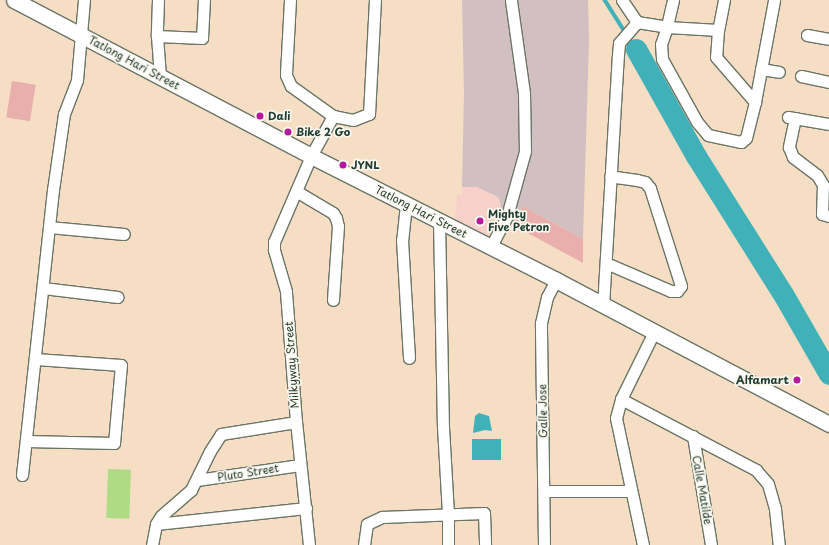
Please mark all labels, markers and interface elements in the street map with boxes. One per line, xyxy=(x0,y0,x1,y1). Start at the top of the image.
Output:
street label: Tatlong Hari Street xyxy=(86,33,182,93)
place label: Dali xyxy=(268,109,290,123)
marker: Dali xyxy=(255,111,265,121)
place label: Bike 2 Go xyxy=(296,125,351,139)
marker: Bike 2 Go xyxy=(283,127,293,137)
place label: JYNL xyxy=(351,158,380,172)
marker: JYNL xyxy=(338,160,348,170)
street label: Tatlong Hari Street xyxy=(373,183,469,241)
place label: Mighty Five Petron xyxy=(488,208,550,234)
marker: Mighty Five Petron xyxy=(475,216,485,226)
street label: Milkyway Street xyxy=(282,321,302,409)
place label: Alfamart xyxy=(736,373,789,387)
marker: Alfamart xyxy=(792,375,802,385)
street label: Galle Jose xyxy=(536,383,550,439)
street label: Calle Matilde xyxy=(689,454,715,526)
street label: Pluto Street xyxy=(216,462,280,484)

